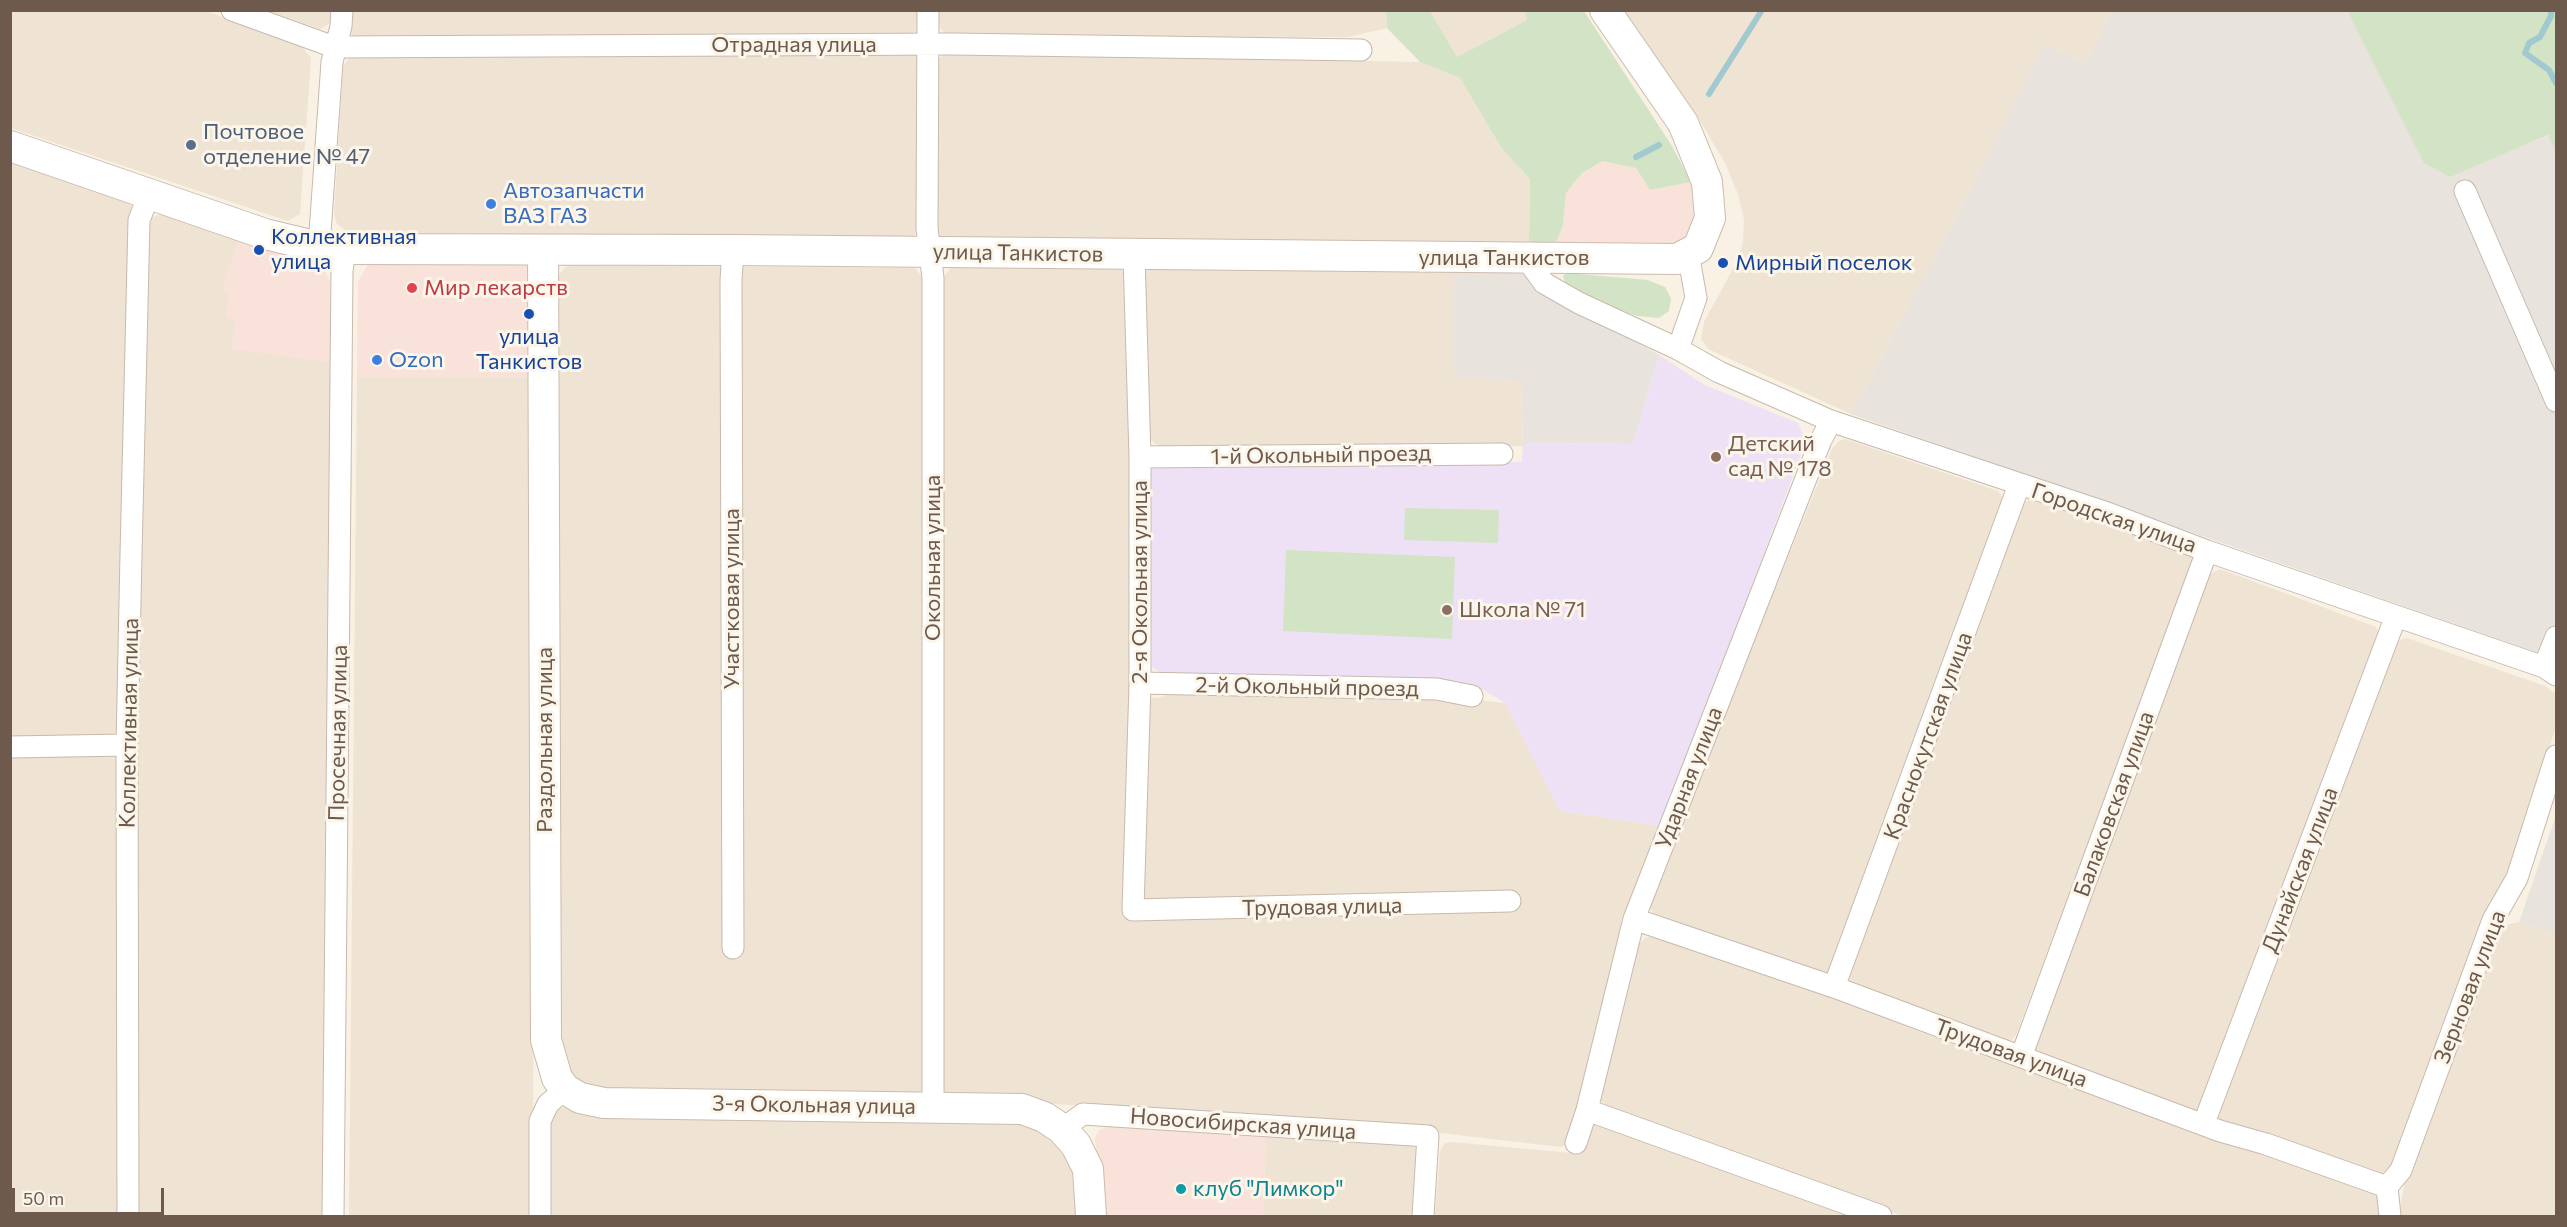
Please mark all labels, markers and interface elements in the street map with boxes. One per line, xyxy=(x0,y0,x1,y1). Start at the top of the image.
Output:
street label: Отрадная улица xyxy=(711,32,877,58)
place label: Почтовое отделение № 47 xyxy=(203,119,370,170)
marker: Почтовое отделение № 47 xyxy=(184,138,198,152)
place label: Автозапчасти ВАЗ ГАЗ xyxy=(503,178,645,230)
marker: Автозапчасти ВАЗ ГАЗ xyxy=(484,197,498,211)
place label: Коллективная улица xyxy=(271,224,417,276)
street label: улица Танкистов xyxy=(932,238,1104,268)
marker: Коллективная улица xyxy=(252,243,266,257)
street label: улица Танкистов xyxy=(1419,245,1589,271)
place label: Мирный поселок xyxy=(1735,250,1913,276)
marker: Мирный поселок xyxy=(1716,256,1730,270)
place label: Мир лекарств xyxy=(424,275,568,301)
marker: Мир лекарств xyxy=(405,281,419,295)
marker: улица Танкистов xyxy=(522,307,536,321)
place label: улица Танкистов xyxy=(476,324,582,376)
place label: Ozon xyxy=(389,347,444,373)
marker: Ozon xyxy=(370,353,384,367)
place label: Детский сад № 178 xyxy=(1728,431,1832,482)
street label: 1-й Окольный проезд xyxy=(1210,440,1432,470)
marker: Детский сад № 178 xyxy=(1709,450,1723,464)
street label: Окольная улица xyxy=(920,475,946,641)
street label: Городская улица xyxy=(2028,477,2200,559)
street label: 2-я Окольная улица xyxy=(1127,480,1153,684)
street label: Участковая улица xyxy=(719,508,745,690)
place label: Школа № 71 xyxy=(1459,597,1586,623)
marker: Школа № 71 xyxy=(1440,603,1454,617)
street label: Коллективная улица xyxy=(114,618,144,828)
street label: Краснокутская улица xyxy=(1878,629,1978,843)
street label: Просечная улица xyxy=(323,645,353,821)
street label: Раздольная улица xyxy=(532,647,558,833)
street label: 2-й Окольный проезд xyxy=(1195,672,1419,702)
street label: Ударная улица xyxy=(1650,703,1728,853)
street label: Балаковская улица xyxy=(2068,708,2160,900)
street label: Дунайская улица xyxy=(2256,784,2344,956)
street label: Трудовая улица xyxy=(1242,892,1402,922)
street label: Зерновая улица xyxy=(2429,907,2511,1067)
street label: Трудовая улица xyxy=(1931,1013,2091,1093)
street label: 3-я Окольная улица xyxy=(712,1090,916,1120)
street label: Новосибирская улица xyxy=(1129,1103,1357,1145)
scale bar xyxy=(15,1176,166,1214)
place label: клуб "Лимкор" xyxy=(1193,1176,1344,1202)
marker: клуб "Лимкор" xyxy=(1174,1182,1188,1196)
text: 50 m xyxy=(23,1187,64,1209)

